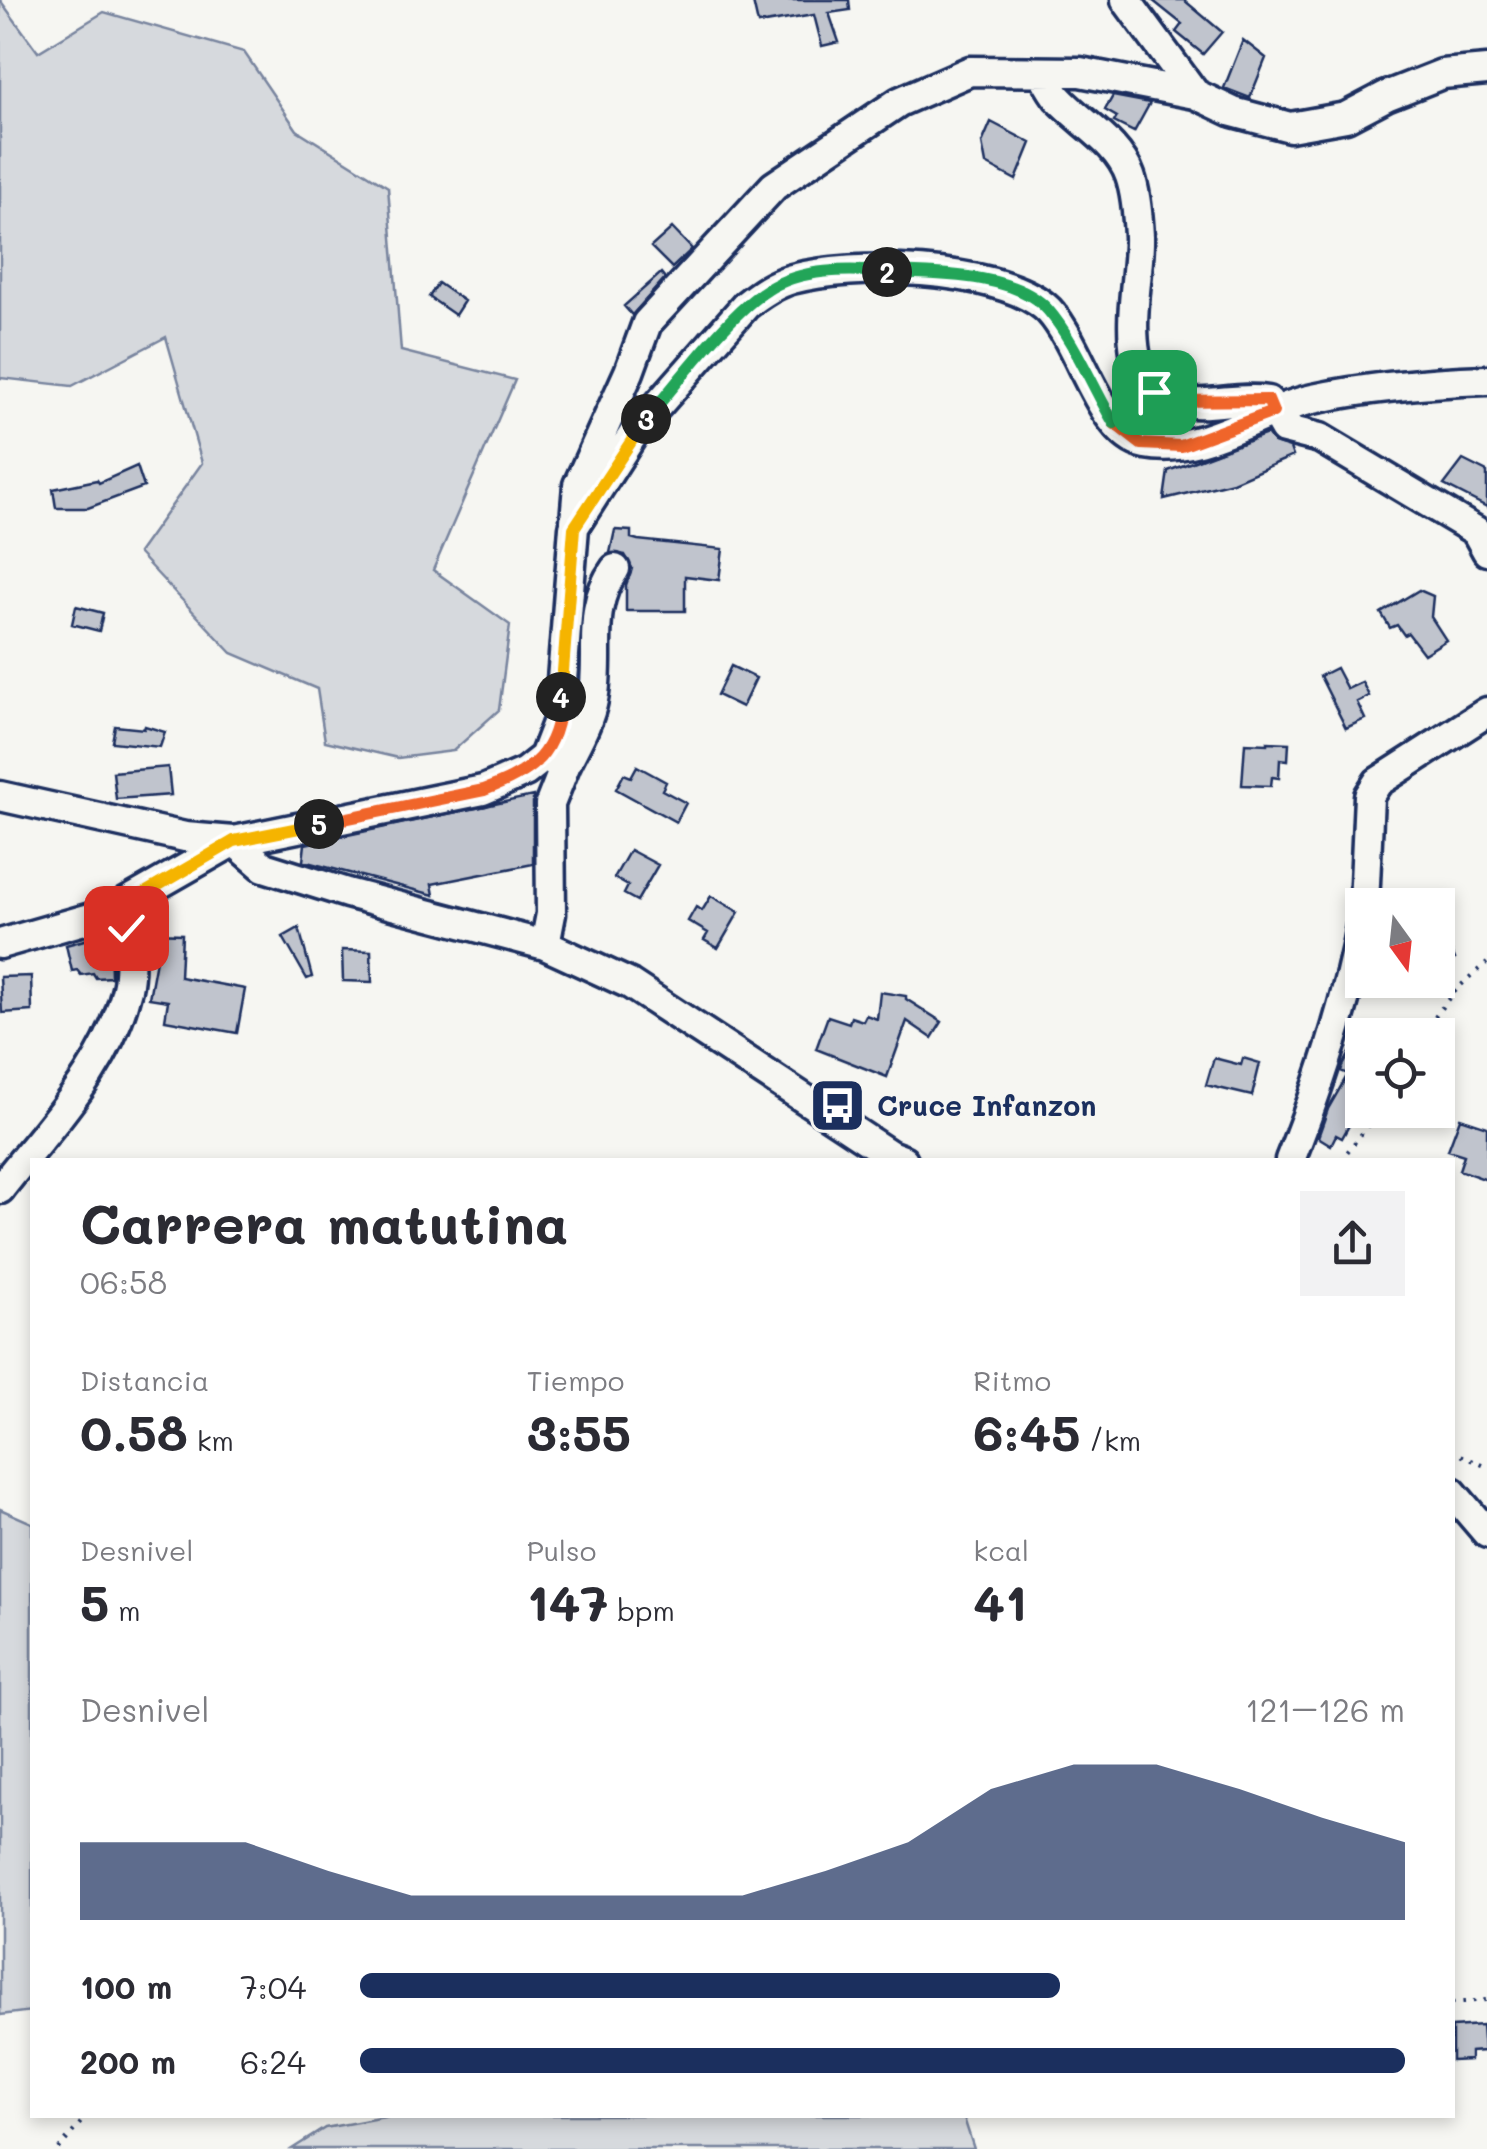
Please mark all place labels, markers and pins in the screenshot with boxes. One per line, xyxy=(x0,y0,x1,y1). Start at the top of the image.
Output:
pin: 2 xyxy=(862,247,912,297)
pin xyxy=(1112,350,1197,435)
pin: 3 xyxy=(621,394,671,444)
pin: 4 xyxy=(536,672,586,722)
pin: 5 xyxy=(294,799,344,849)
pin xyxy=(84,886,169,971)
bus stop icon: Cruce Infanzon xyxy=(808,1075,868,1135)
place label: Cruce Infanzon xyxy=(877,1087,1096,1123)

